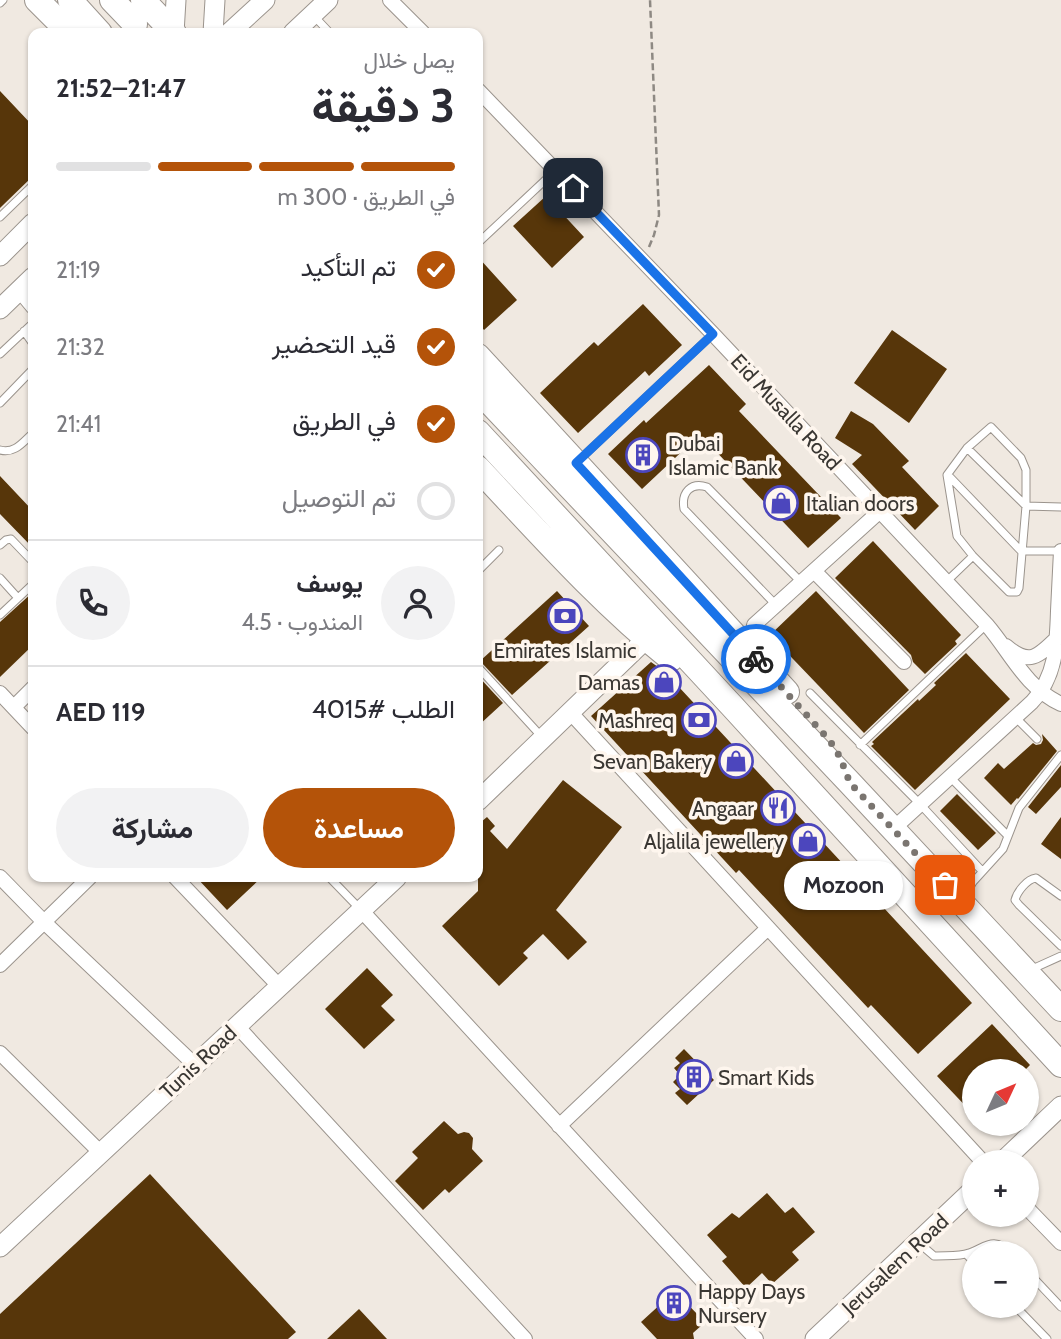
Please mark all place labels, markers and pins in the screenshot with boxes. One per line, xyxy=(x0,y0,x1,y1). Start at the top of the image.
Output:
pin xyxy=(543,158,603,218)
place label: Dubai Islamic Bank xyxy=(668,431,778,480)
building icon: Dubai Islamic Bank xyxy=(624,436,662,474)
shop icon: Italian doors xyxy=(762,484,800,522)
place label: Italian doors xyxy=(806,491,915,516)
bank icon: Emirates Islamic xyxy=(546,597,584,635)
place label: Emirates Islamic xyxy=(493,638,637,663)
shop icon: Damas xyxy=(645,663,683,701)
place label: Damas xyxy=(578,670,640,695)
bank icon: Mashreq xyxy=(680,701,718,739)
place label: Mashreq xyxy=(598,708,674,733)
shop icon: Sevan Bakery xyxy=(717,742,755,780)
place label: Sevan Bakery xyxy=(593,749,712,774)
restaurant icon: Angaar xyxy=(759,789,797,827)
place label: Angaar xyxy=(692,796,754,821)
shop icon: Aljalila jewellery xyxy=(789,822,827,860)
place label: Aljalila jewellery xyxy=(644,829,784,855)
pin xyxy=(915,855,975,915)
callout: Mozoon xyxy=(784,860,903,910)
building icon: Smart Kids xyxy=(675,1058,713,1096)
place label: Smart Kids xyxy=(718,1065,815,1090)
place label: Happy Days Nursery xyxy=(698,1279,805,1328)
building icon: Happy Days Nursery xyxy=(655,1284,693,1322)

